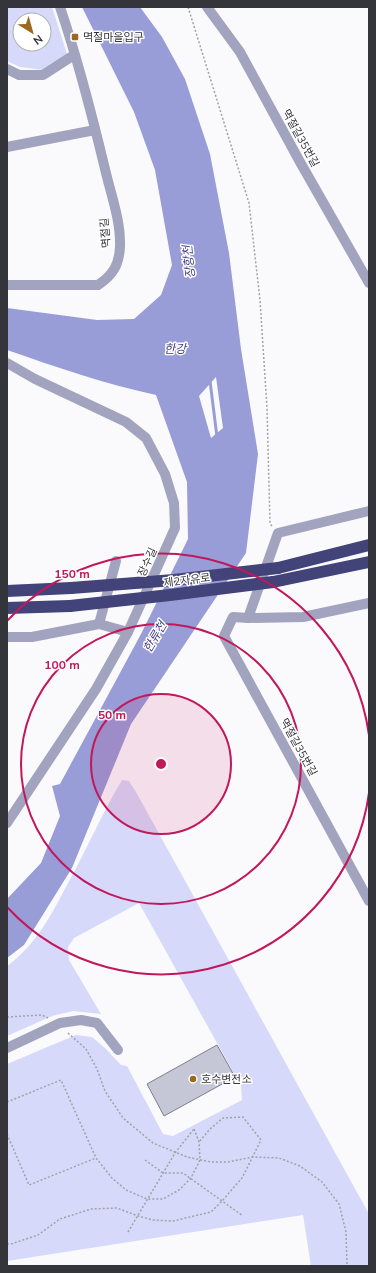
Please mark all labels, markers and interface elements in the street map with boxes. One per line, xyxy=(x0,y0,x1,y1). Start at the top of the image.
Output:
north arrow xyxy=(12,12,52,52)
place label: 멱절마을입구 xyxy=(83,30,144,45)
text: N xyxy=(30,31,46,48)
marker: 멱절마을입구 xyxy=(70,32,80,42)
street label: 멱절길35번길 xyxy=(279,107,323,170)
street label: 멱절길 xyxy=(97,217,114,249)
water label: 장항천 xyxy=(179,243,199,279)
water label: 한강 xyxy=(164,341,188,357)
street label: 장수길 xyxy=(134,545,161,579)
text: 150 m xyxy=(54,566,90,582)
street label: 제2자유로 xyxy=(163,570,211,591)
water label: 한류천 xyxy=(140,617,171,655)
text: 100 m xyxy=(44,657,80,673)
text: 50 m xyxy=(98,707,126,723)
street label: 멱절길35번길 xyxy=(277,716,321,779)
centre of rings xyxy=(154,757,168,771)
place label: 호수변전소 xyxy=(201,1072,252,1087)
marker: 호수변전소 xyxy=(188,1074,198,1084)

